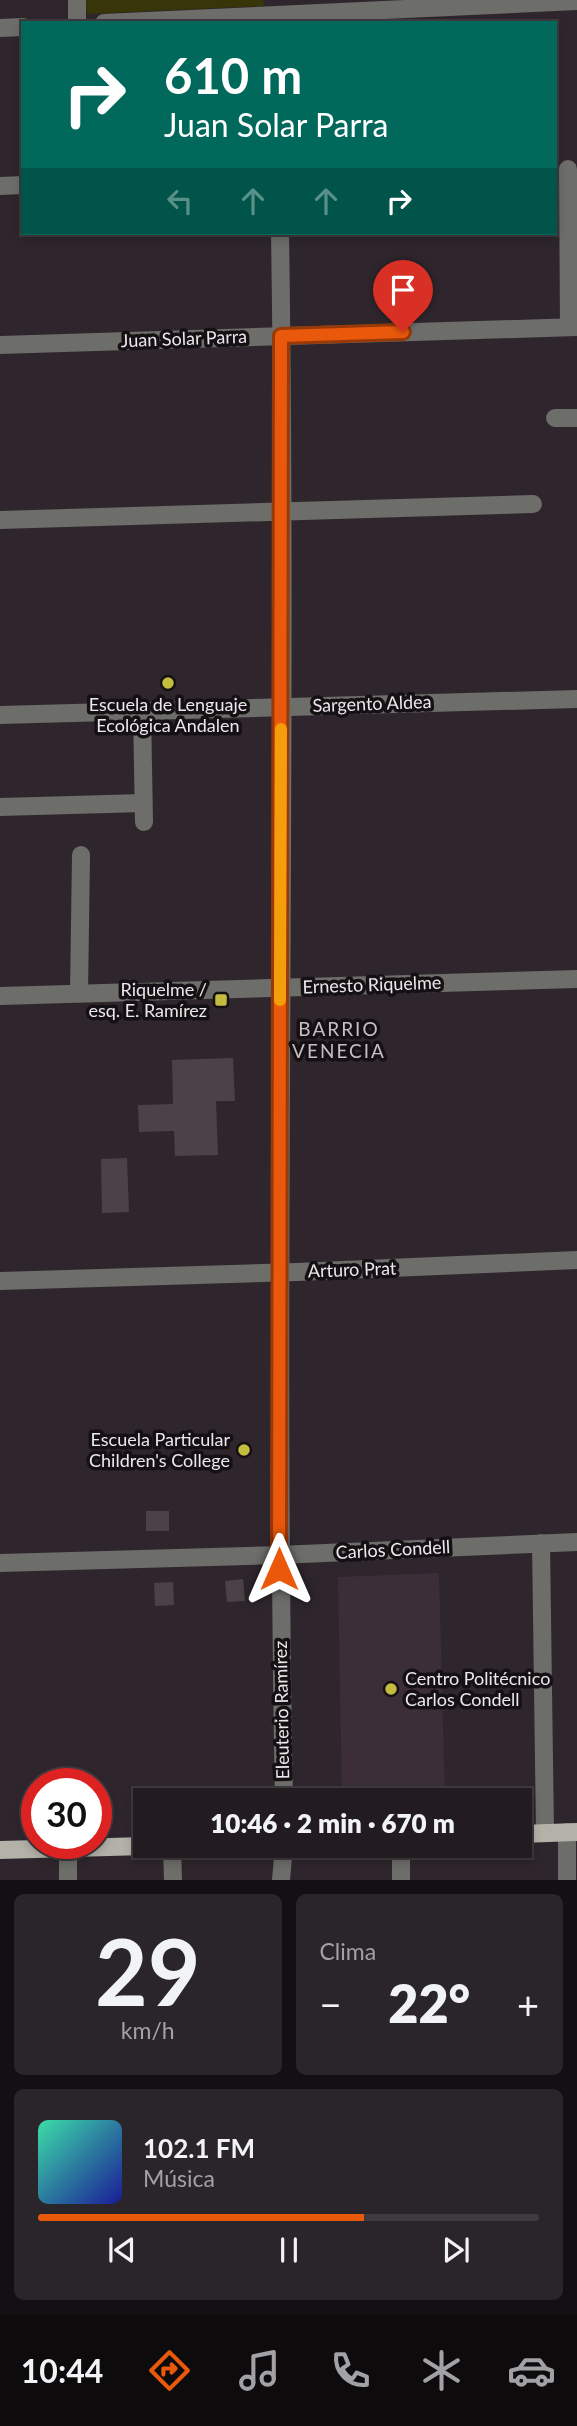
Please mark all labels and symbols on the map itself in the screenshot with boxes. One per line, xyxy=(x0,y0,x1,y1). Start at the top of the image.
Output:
pin xyxy=(373,260,433,332)
street label: Juan Solar Parra xyxy=(120,325,247,351)
marker: Escuela de Lenguaje Ecológica Andalen xyxy=(160,675,176,691)
street label: Sargento Aldea xyxy=(312,690,432,716)
place label: Escuela de Lenguaje Ecológica Andalen xyxy=(89,693,247,736)
street label: Ernesto Riquelme xyxy=(302,971,442,997)
place label: Riquelme / esq. E. Ramírez xyxy=(88,978,207,1021)
marker: Riquelme / esq. E. Ramírez xyxy=(213,992,229,1008)
district label: BARRIO VENECIA xyxy=(292,1017,386,1062)
street label: Arturo Prat xyxy=(307,1256,397,1282)
place label: Escuela Particular Children's College xyxy=(89,1428,230,1471)
marker: Escuela Particular Children's College xyxy=(236,1442,252,1458)
position arrow xyxy=(242,1532,316,1606)
street label: Carlos Condell xyxy=(335,1535,451,1563)
street label: Eleuterio Ramírez xyxy=(269,1640,293,1780)
place label: Centro Politécnico Carlos Condell xyxy=(405,1667,550,1710)
marker: Centro Politécnico Carlos Condell xyxy=(383,1681,399,1697)
speed limit sign: 30 xyxy=(21,1768,112,1859)

